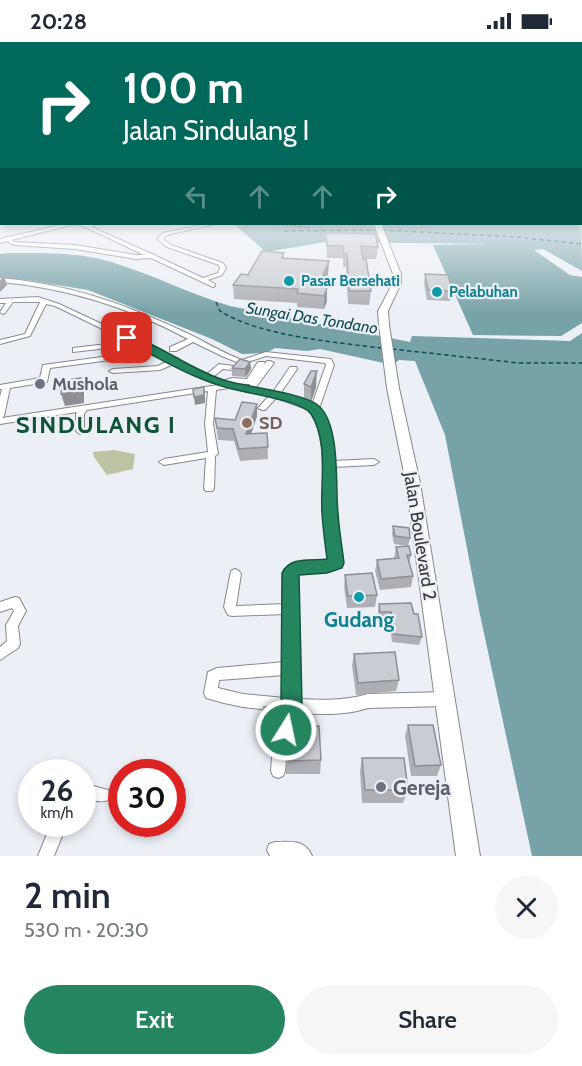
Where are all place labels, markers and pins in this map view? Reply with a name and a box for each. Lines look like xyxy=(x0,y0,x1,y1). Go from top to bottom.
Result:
place label: Pasar Bersehati xyxy=(301,272,400,290)
marker: Pasar Bersehati xyxy=(282,274,296,288)
place label: Pelabuhan xyxy=(449,283,518,301)
marker: Pelabuhan xyxy=(430,285,444,299)
pin xyxy=(101,312,152,363)
place label: Mushola xyxy=(52,373,118,395)
marker: Mushola xyxy=(33,377,47,391)
place label: SD xyxy=(259,412,282,434)
marker: SD xyxy=(240,416,254,430)
marker: Gudang xyxy=(352,590,366,604)
place label: Gudang xyxy=(324,607,394,632)
place label: Gereja xyxy=(393,775,451,800)
marker: Gereja xyxy=(374,780,388,794)

